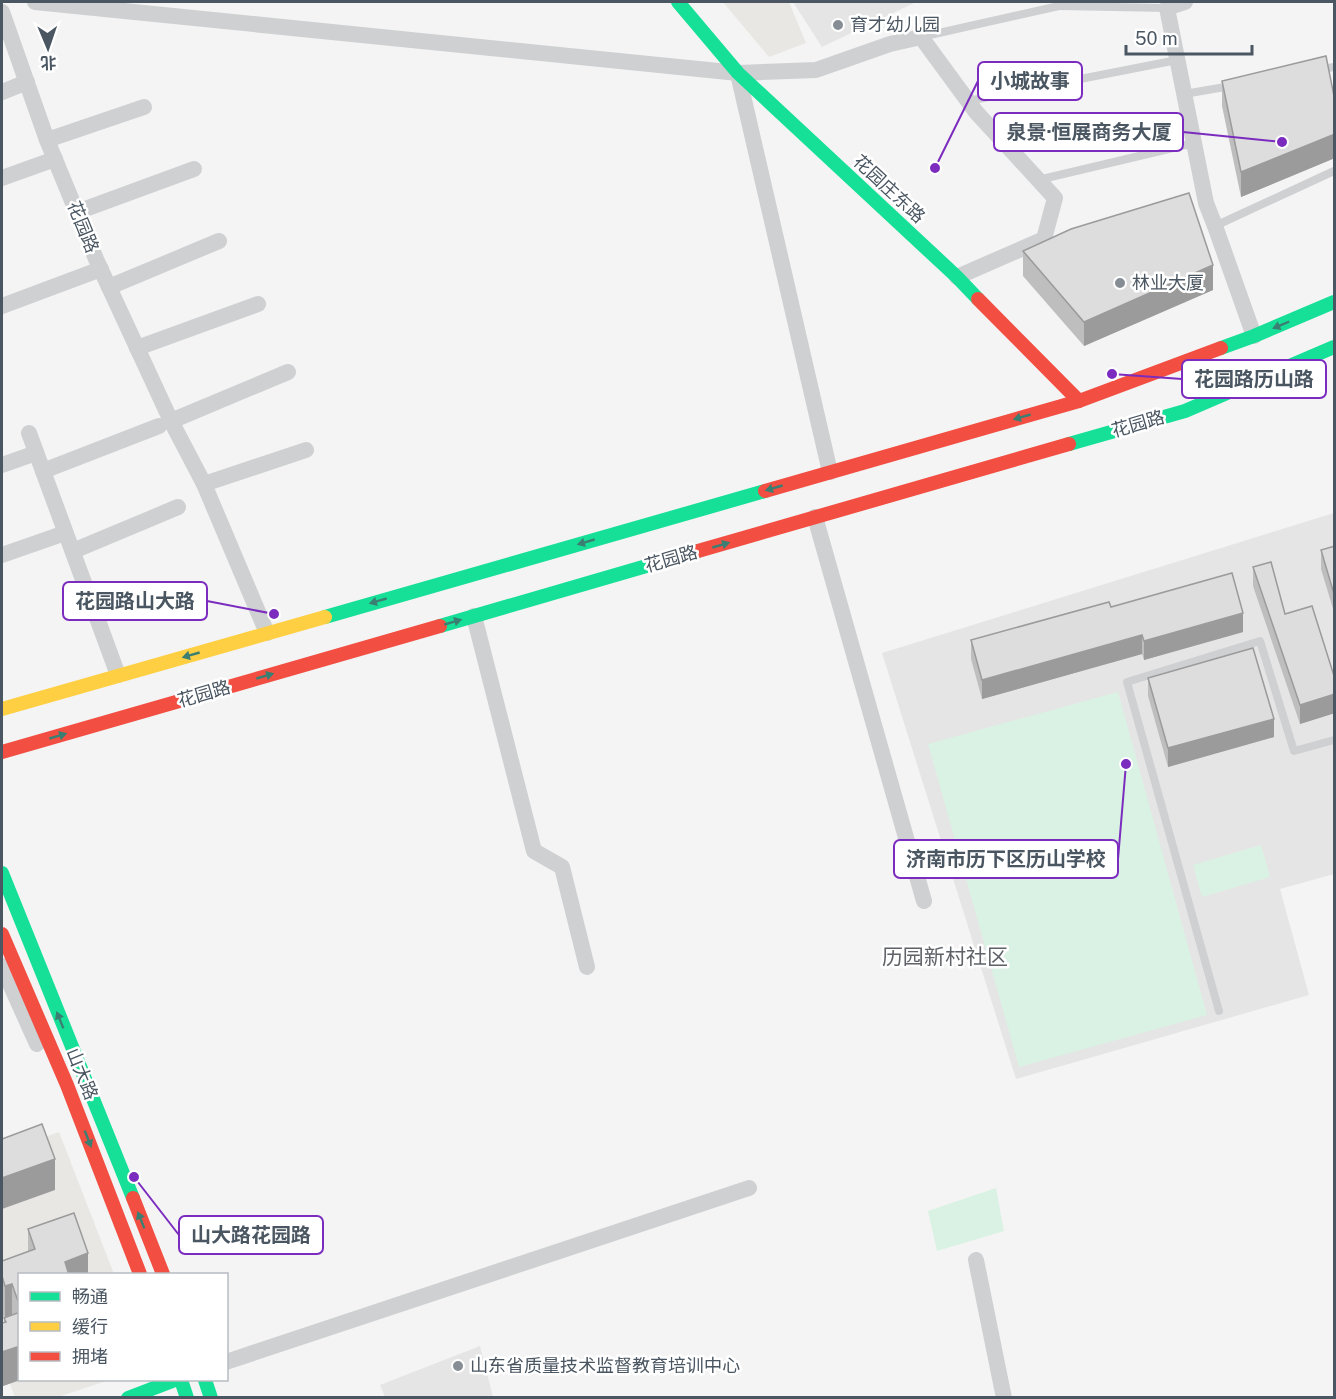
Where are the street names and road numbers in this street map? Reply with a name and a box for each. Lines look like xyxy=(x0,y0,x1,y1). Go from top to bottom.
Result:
street label: 花园庄东路 xyxy=(849,150,929,227)
street label: 花园路 xyxy=(64,198,103,256)
street label: 花园路 xyxy=(1109,406,1167,441)
street label: 花园路 xyxy=(642,541,700,576)
street label: 花园路 xyxy=(175,676,233,711)
street label: 山大路 xyxy=(63,1045,102,1103)

